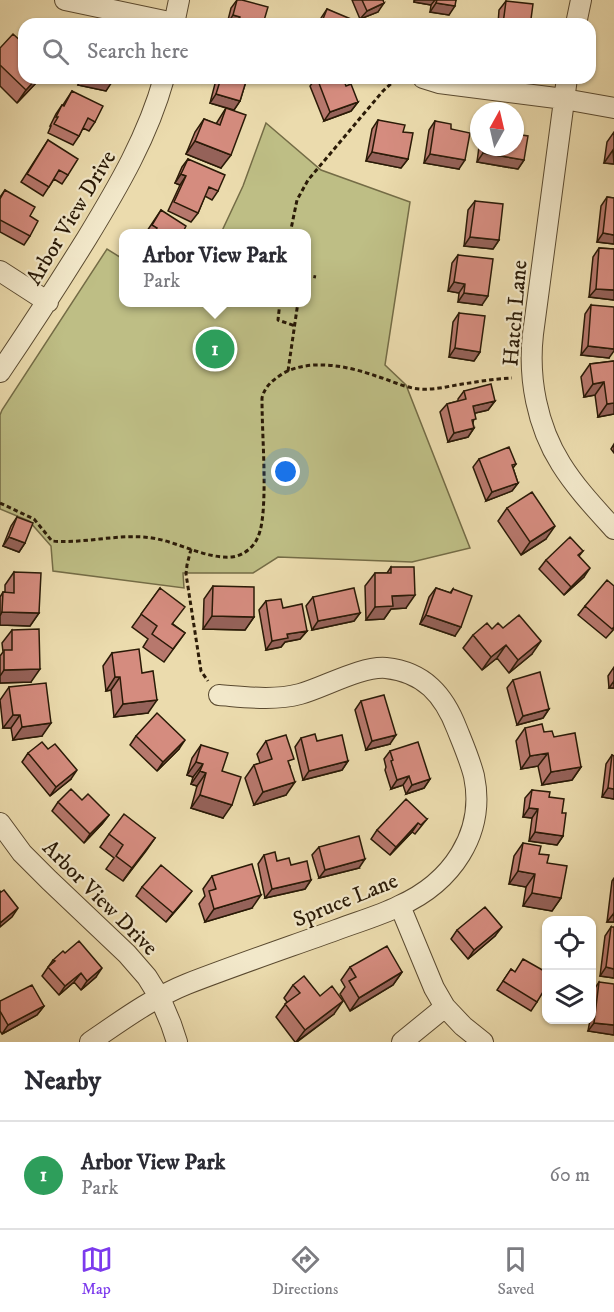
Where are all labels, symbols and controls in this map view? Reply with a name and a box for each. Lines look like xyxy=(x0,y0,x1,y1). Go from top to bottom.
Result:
search box xyxy=(18,18,596,84)
icon: search xyxy=(39,35,72,68)
text: Search here xyxy=(87,38,189,65)
north arrow xyxy=(470,102,524,156)
street label: Arbor View Drive xyxy=(20,146,122,290)
popup xyxy=(119,229,311,307)
text: Arbor View Park xyxy=(143,242,287,269)
street label: Hatch Lane xyxy=(497,259,534,367)
text: Park xyxy=(143,269,180,294)
pin: 1 xyxy=(196,326,234,372)
your location xyxy=(271,457,300,486)
street label: Arbor View Drive xyxy=(37,835,163,961)
street label: Spruce Lane xyxy=(289,867,402,934)
map controls xyxy=(542,916,596,1024)
button: locate xyxy=(542,916,596,970)
button: layers xyxy=(542,970,596,1024)
text: Nearby xyxy=(24,1065,101,1098)
text: Arbor View Park xyxy=(81,1149,225,1176)
text: 1 xyxy=(40,1163,47,1188)
text: 60 m xyxy=(550,1163,590,1188)
text: Park xyxy=(81,1176,118,1201)
tab: Map xyxy=(80,1243,113,1299)
tab: Directions xyxy=(272,1243,338,1299)
tab: Saved xyxy=(498,1243,534,1299)

